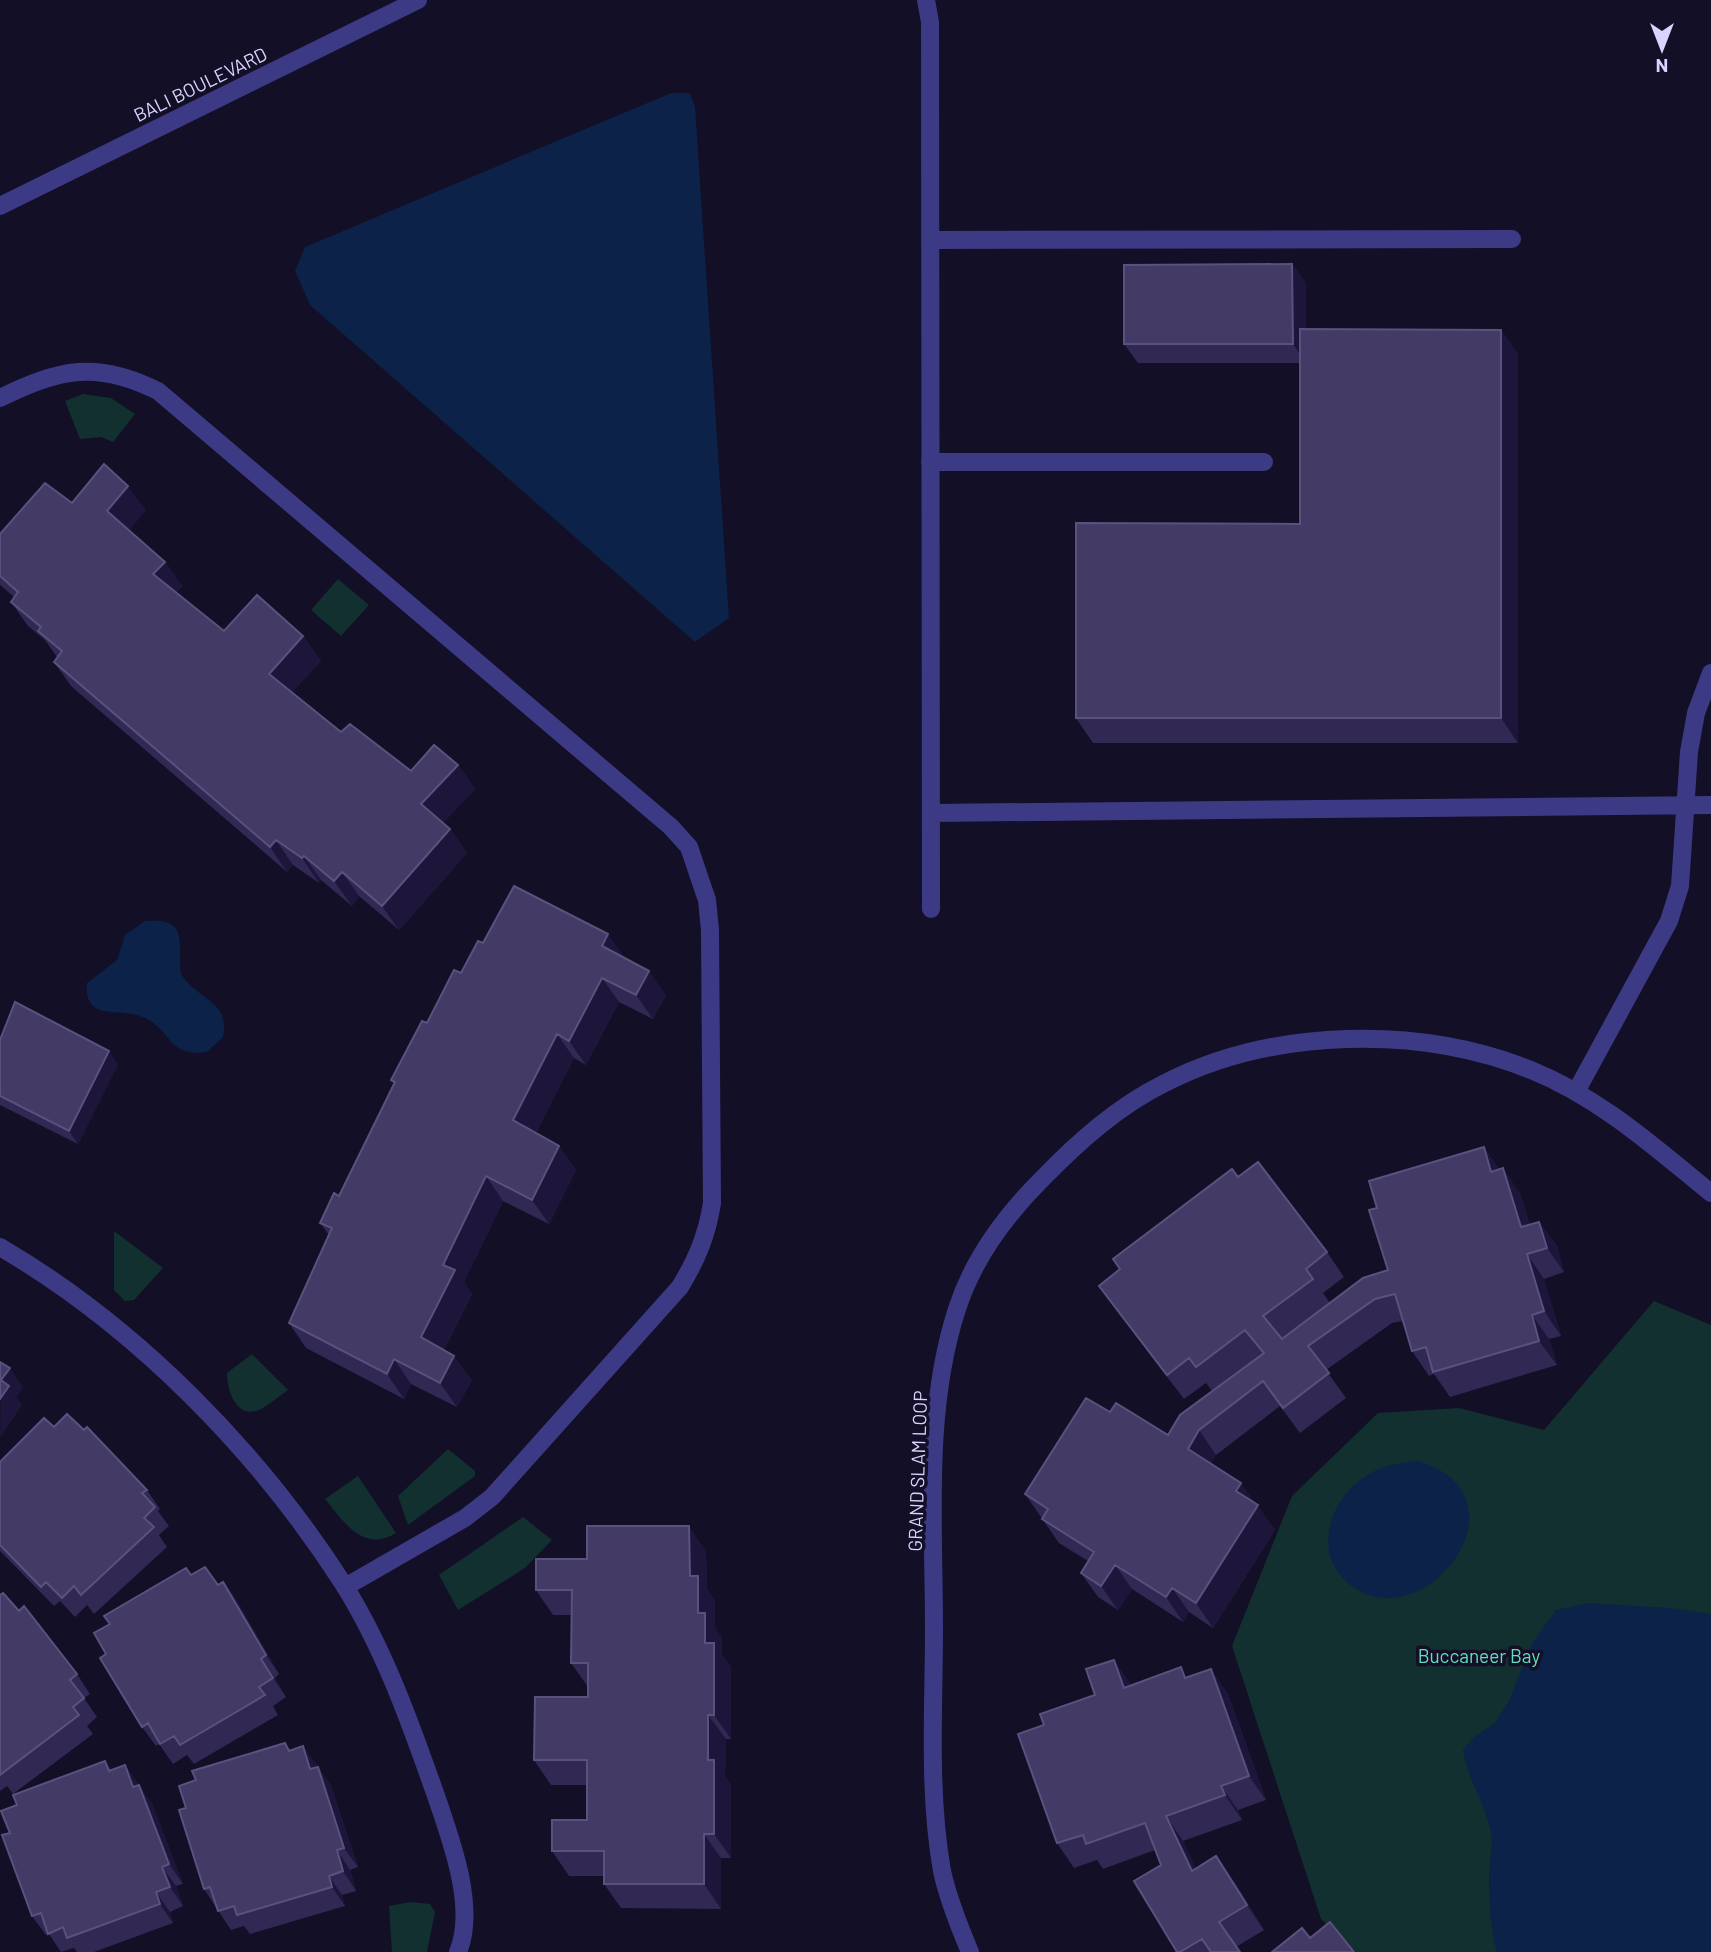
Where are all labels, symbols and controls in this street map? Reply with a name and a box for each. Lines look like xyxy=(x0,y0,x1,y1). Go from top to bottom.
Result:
north arrow xyxy=(1627,14,1697,84)
street label: BALI BOULEVARD xyxy=(130,42,270,126)
text: N xyxy=(1656,55,1668,78)
street label: GRAND SLAM LOOP xyxy=(903,1390,931,1552)
park label: Buccaneer Bay xyxy=(1418,1644,1540,1667)

